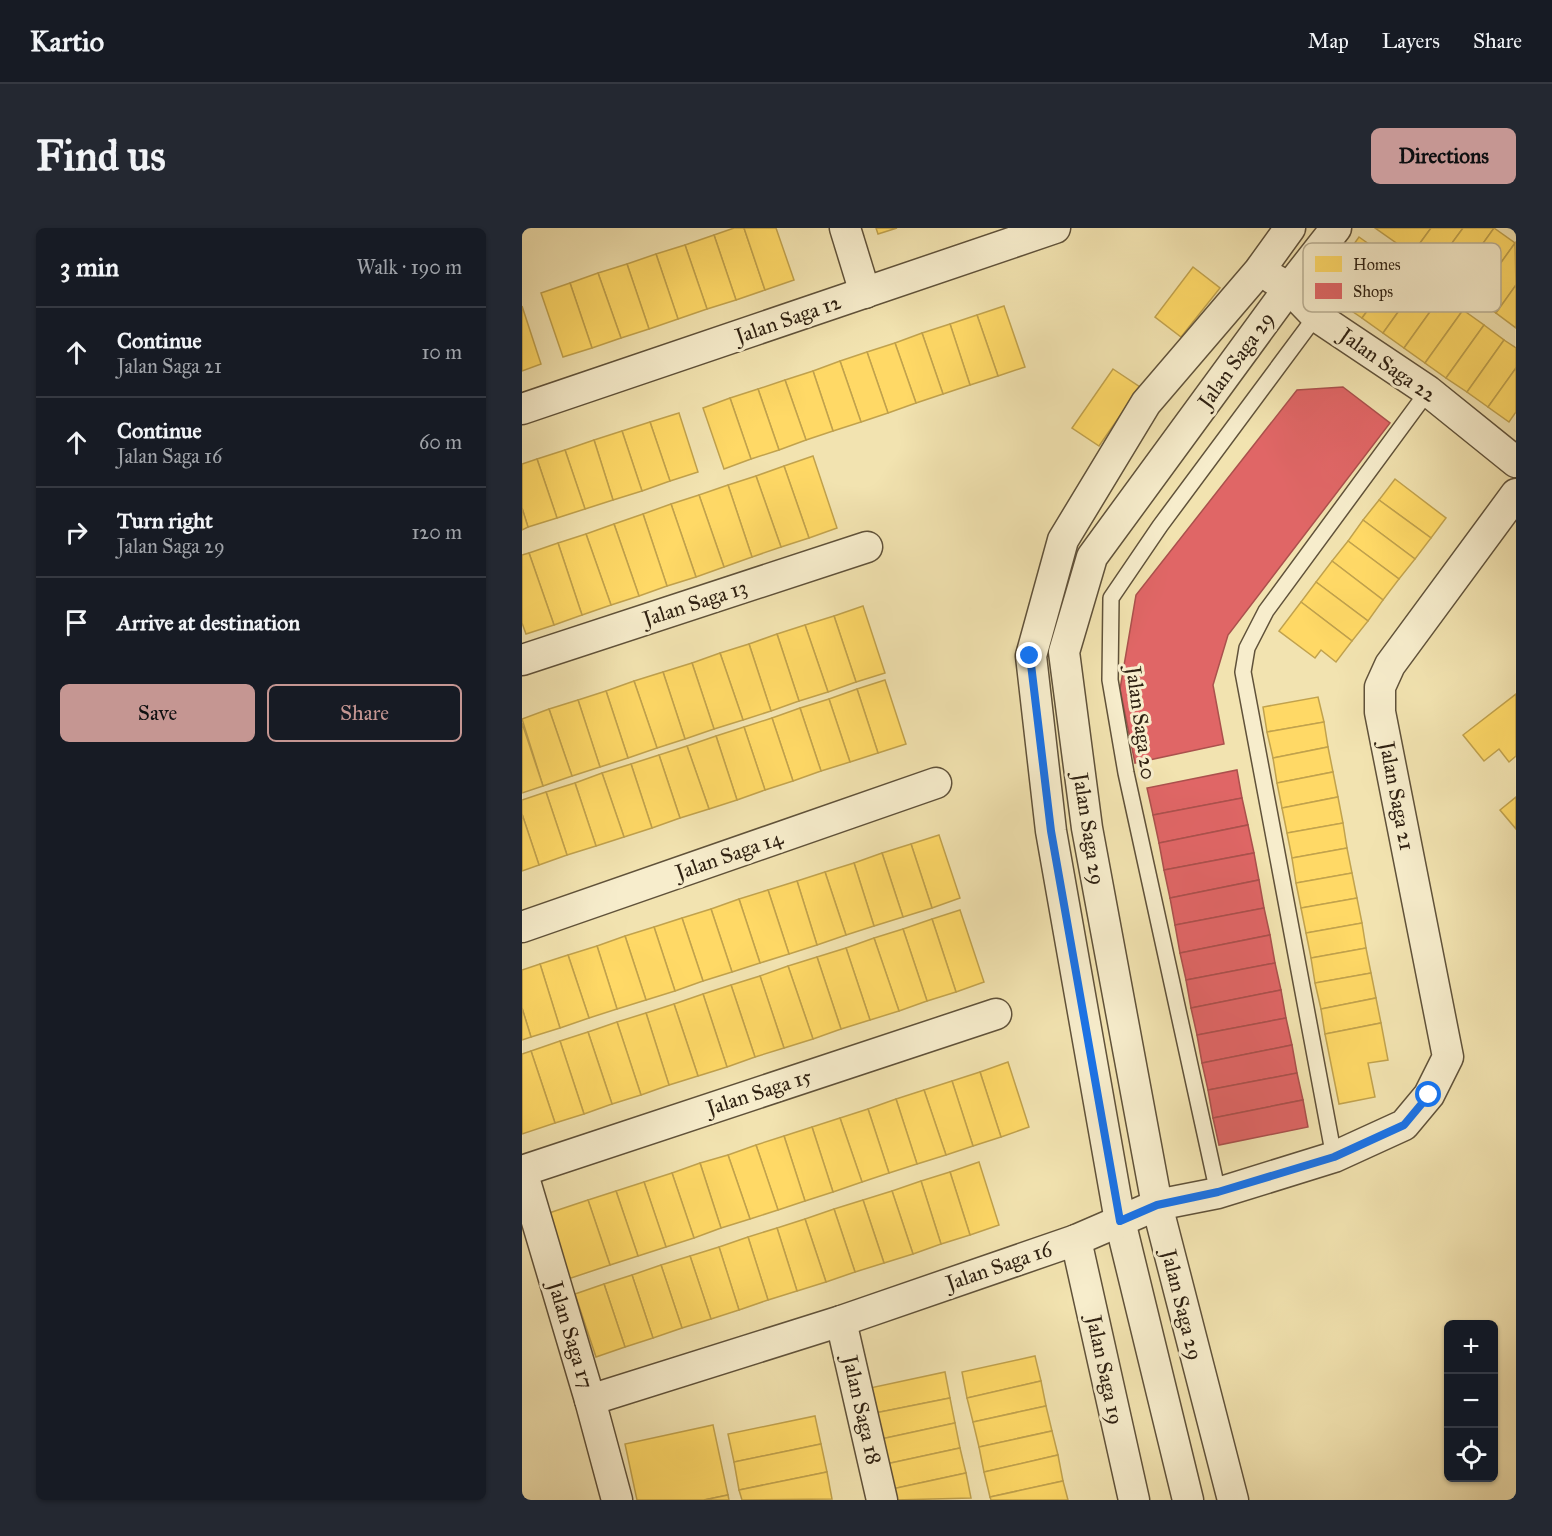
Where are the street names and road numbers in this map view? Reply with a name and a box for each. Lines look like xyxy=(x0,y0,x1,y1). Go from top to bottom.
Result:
street label: Jalan Saga 12 xyxy=(730,289,845,350)
street label: Jalan Saga 29 xyxy=(1191,307,1280,415)
street label: Jalan Saga 22 xyxy=(1333,321,1442,408)
street label: Jalan Saga 13 xyxy=(638,574,750,633)
street label: Jalan Saga 20 xyxy=(1120,663,1162,781)
street label: Jalan Saga 21 xyxy=(1373,738,1420,853)
street label: Jalan Saga 29 xyxy=(1067,769,1111,887)
street label: Jalan Saga 14 xyxy=(670,824,787,886)
street label: Jalan Saga 15 xyxy=(701,1063,815,1122)
street label: Jalan Saga 16 xyxy=(941,1235,1057,1297)
street label: Jalan Saga 29 xyxy=(1155,1245,1208,1363)
street label: Jalan Saga 17 xyxy=(542,1276,600,1392)
street label: Jalan Saga 19 xyxy=(1080,1311,1129,1427)
street label: Jalan Saga 18 xyxy=(836,1351,887,1467)

